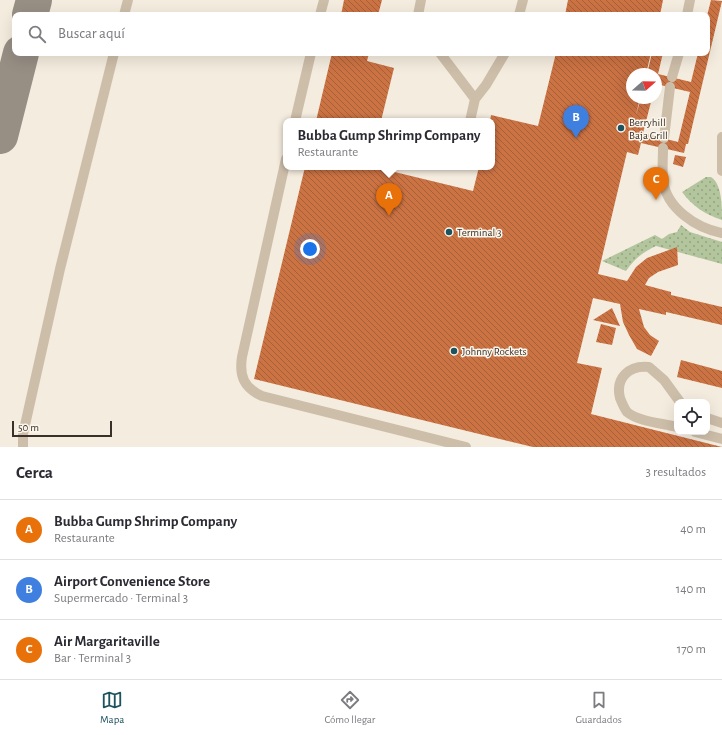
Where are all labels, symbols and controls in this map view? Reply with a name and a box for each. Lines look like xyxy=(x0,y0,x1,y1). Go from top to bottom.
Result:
search box xyxy=(12,12,710,56)
icon: search xyxy=(26,23,48,45)
text: Buscar aquí xyxy=(58,26,125,41)
north arrow xyxy=(626,68,662,104)
pin: B xyxy=(563,105,589,138)
place label: Berryhill Baja Grill xyxy=(629,117,668,141)
popup xyxy=(283,118,495,170)
marker: Berryhill Baja Grill xyxy=(616,123,626,133)
text: Bubba Gump Shrimp Company xyxy=(297,128,481,143)
text: Restaurante xyxy=(297,146,358,159)
pin: C xyxy=(643,167,669,200)
pin: A xyxy=(376,183,402,216)
marker: Terminal 3 xyxy=(444,227,454,237)
place label: Terminal 3 xyxy=(457,227,502,238)
your location xyxy=(300,239,320,259)
marker: Johnny Rockets xyxy=(449,346,459,356)
place label: Johnny Rockets xyxy=(462,346,527,357)
map controls xyxy=(674,399,710,435)
button: locate xyxy=(674,399,710,435)
scale bar xyxy=(12,419,112,438)
text: 50 m xyxy=(18,422,39,433)
text: Cerca xyxy=(16,464,53,481)
text: 3 resultados xyxy=(646,466,706,479)
text: Bubba Gump Shrimp Company xyxy=(54,514,237,529)
text: A xyxy=(25,523,33,536)
text: 40 m xyxy=(680,523,706,536)
text: Restaurante xyxy=(54,532,115,545)
text: Airport Convenience Store xyxy=(54,574,210,589)
text: B xyxy=(25,583,33,596)
text: 140 m xyxy=(676,583,706,596)
text: Supermercado · Terminal 3 xyxy=(54,592,188,605)
text: Air Margaritaville xyxy=(54,634,160,649)
text: C xyxy=(26,643,32,656)
text: 170 m xyxy=(677,643,706,656)
text: Bar · Terminal 3 xyxy=(54,652,131,665)
tab: Mapa xyxy=(100,689,124,726)
tab: Cómo llegar xyxy=(324,689,375,726)
tab: Guardados xyxy=(575,689,622,726)

